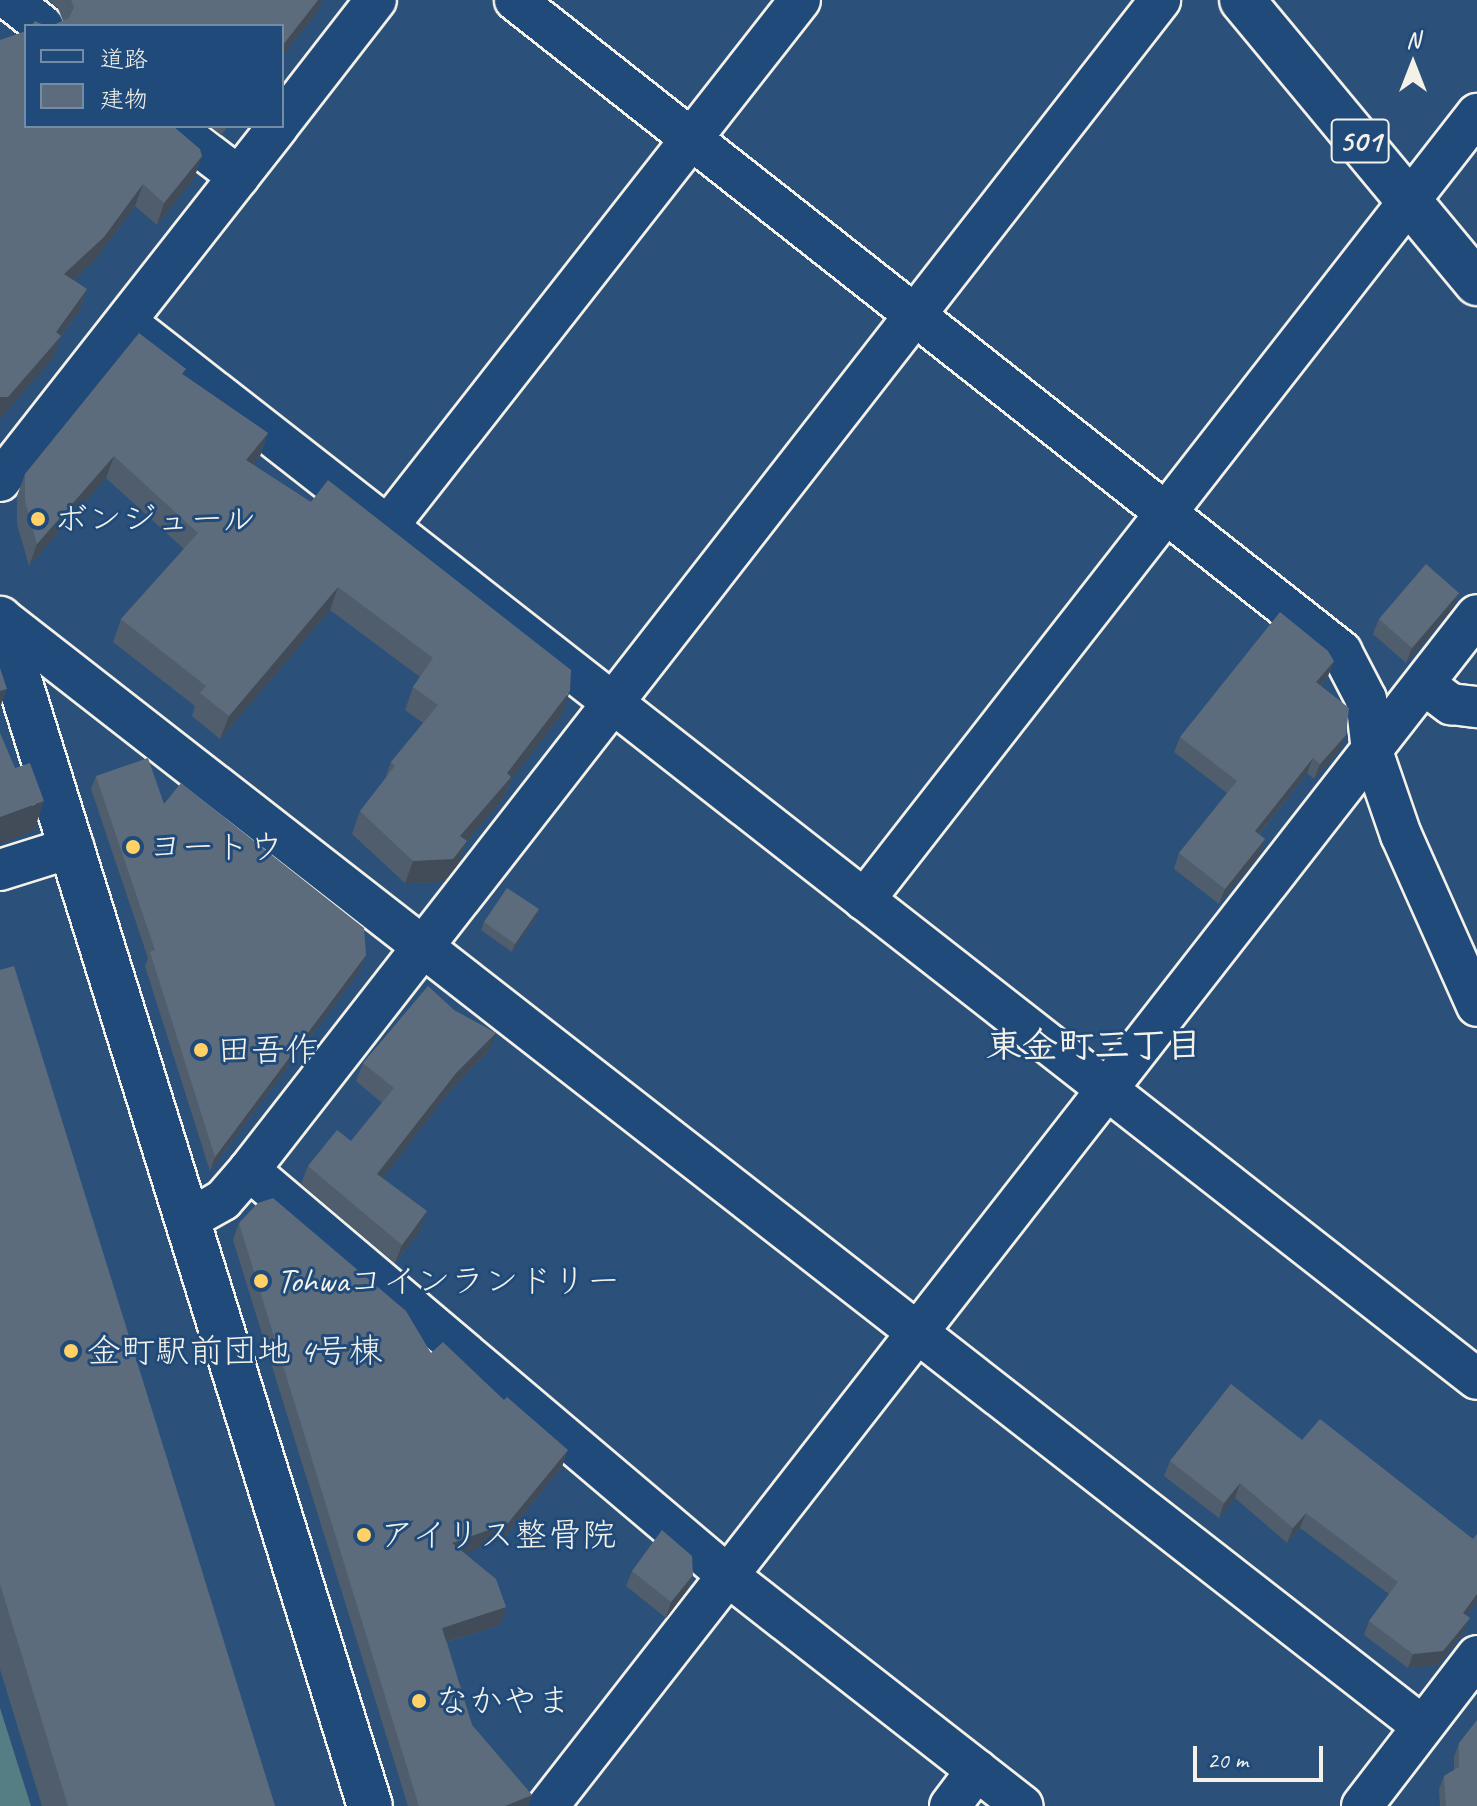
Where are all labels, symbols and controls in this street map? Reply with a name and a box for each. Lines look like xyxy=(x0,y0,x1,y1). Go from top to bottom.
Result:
legend xyxy=(24,24,284,128)
north arrow xyxy=(1373,24,1453,104)
text: N xyxy=(1406,26,1420,54)
text: 道路 xyxy=(100,44,148,74)
text: 建物 xyxy=(100,84,148,114)
road number: 501 xyxy=(1330,113,1390,169)
place label: ボンジュール xyxy=(54,499,258,539)
marker: ボンジュール xyxy=(29,510,47,528)
place label: ヨートウ xyxy=(149,827,283,867)
marker: ヨートウ xyxy=(124,838,142,856)
district label: 東金町三丁目 xyxy=(986,1024,1202,1068)
place label: 田吾作 xyxy=(217,1030,319,1070)
marker: 田吾作 xyxy=(192,1041,210,1059)
place label: Tohwaコインランドリー xyxy=(277,1261,621,1301)
marker: Tohwaコインランドリー xyxy=(252,1272,270,1290)
place label: 金町駅前団地 4号棟 xyxy=(87,1331,383,1371)
marker: 金町駅前団地 4号棟 xyxy=(62,1342,80,1360)
place label: アイリス整骨院 xyxy=(380,1515,618,1555)
marker: アイリス整骨院 xyxy=(355,1526,373,1544)
place label: なかやま xyxy=(435,1681,571,1721)
marker: なかやま xyxy=(410,1692,428,1710)
scale bar xyxy=(1197,1730,1327,1780)
text: 20 m xyxy=(1207,1745,1248,1775)

